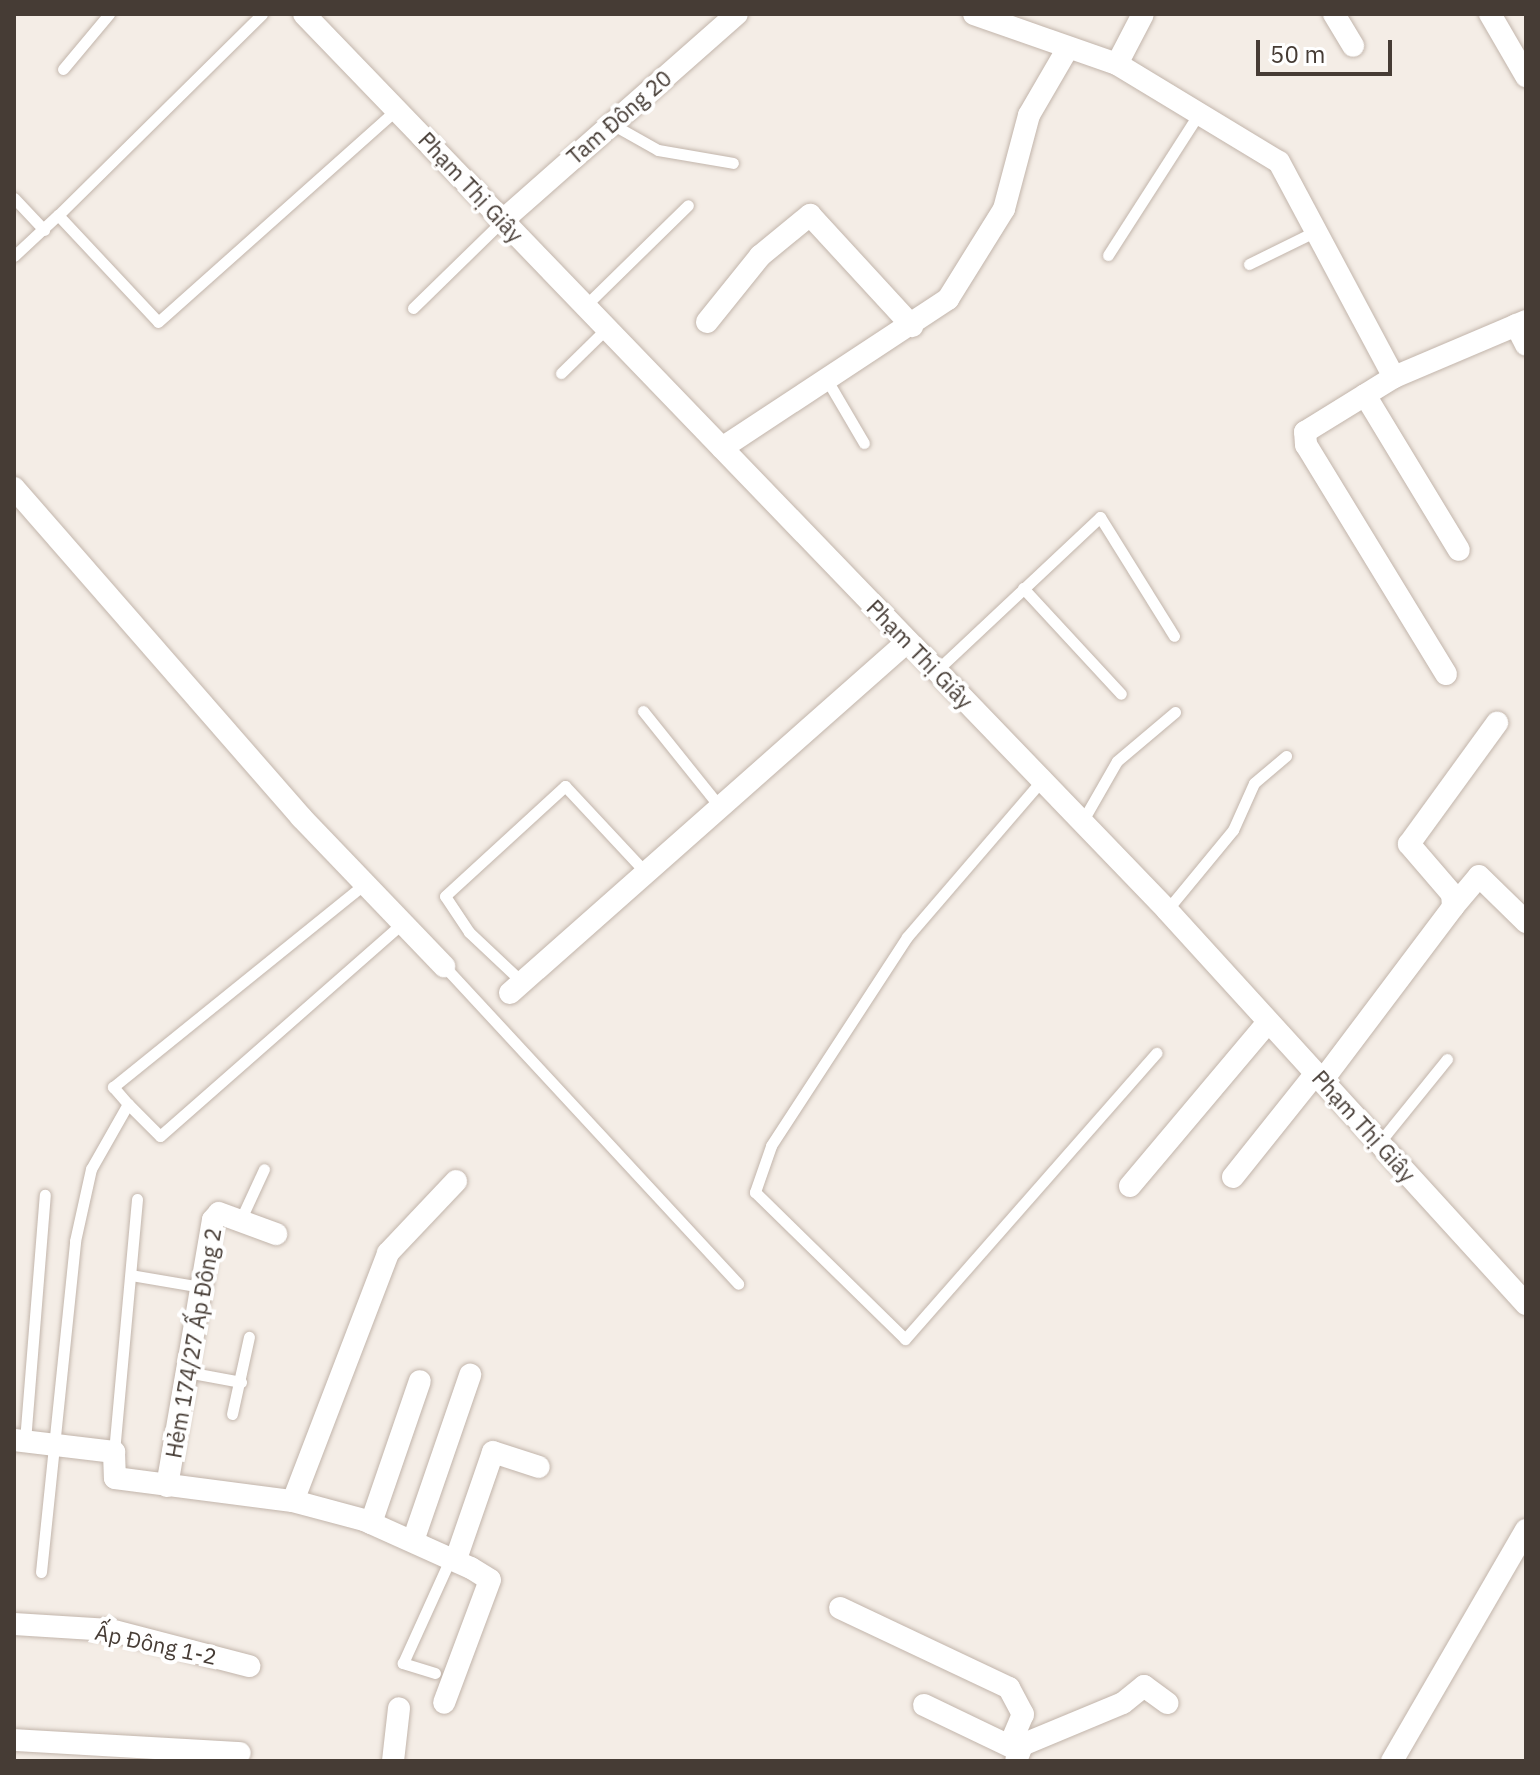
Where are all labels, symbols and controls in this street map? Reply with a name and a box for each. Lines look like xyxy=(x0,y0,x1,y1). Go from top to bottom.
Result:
scale bar xyxy=(1260,24,1396,74)
text: 50 m xyxy=(1270,38,1325,70)
street label: Tam Đông 20 xyxy=(561,64,677,170)
street label: Phạm Thị Giây xyxy=(413,126,529,248)
street label: Phạm Thị Giây xyxy=(861,594,979,714)
street label: Phạm Thị Giây xyxy=(1307,1065,1421,1187)
street label: Hẻm 174/27 Ấp Đông 2 xyxy=(160,1226,226,1460)
street label: Ấp Đông 1-2 xyxy=(93,1618,219,1670)

